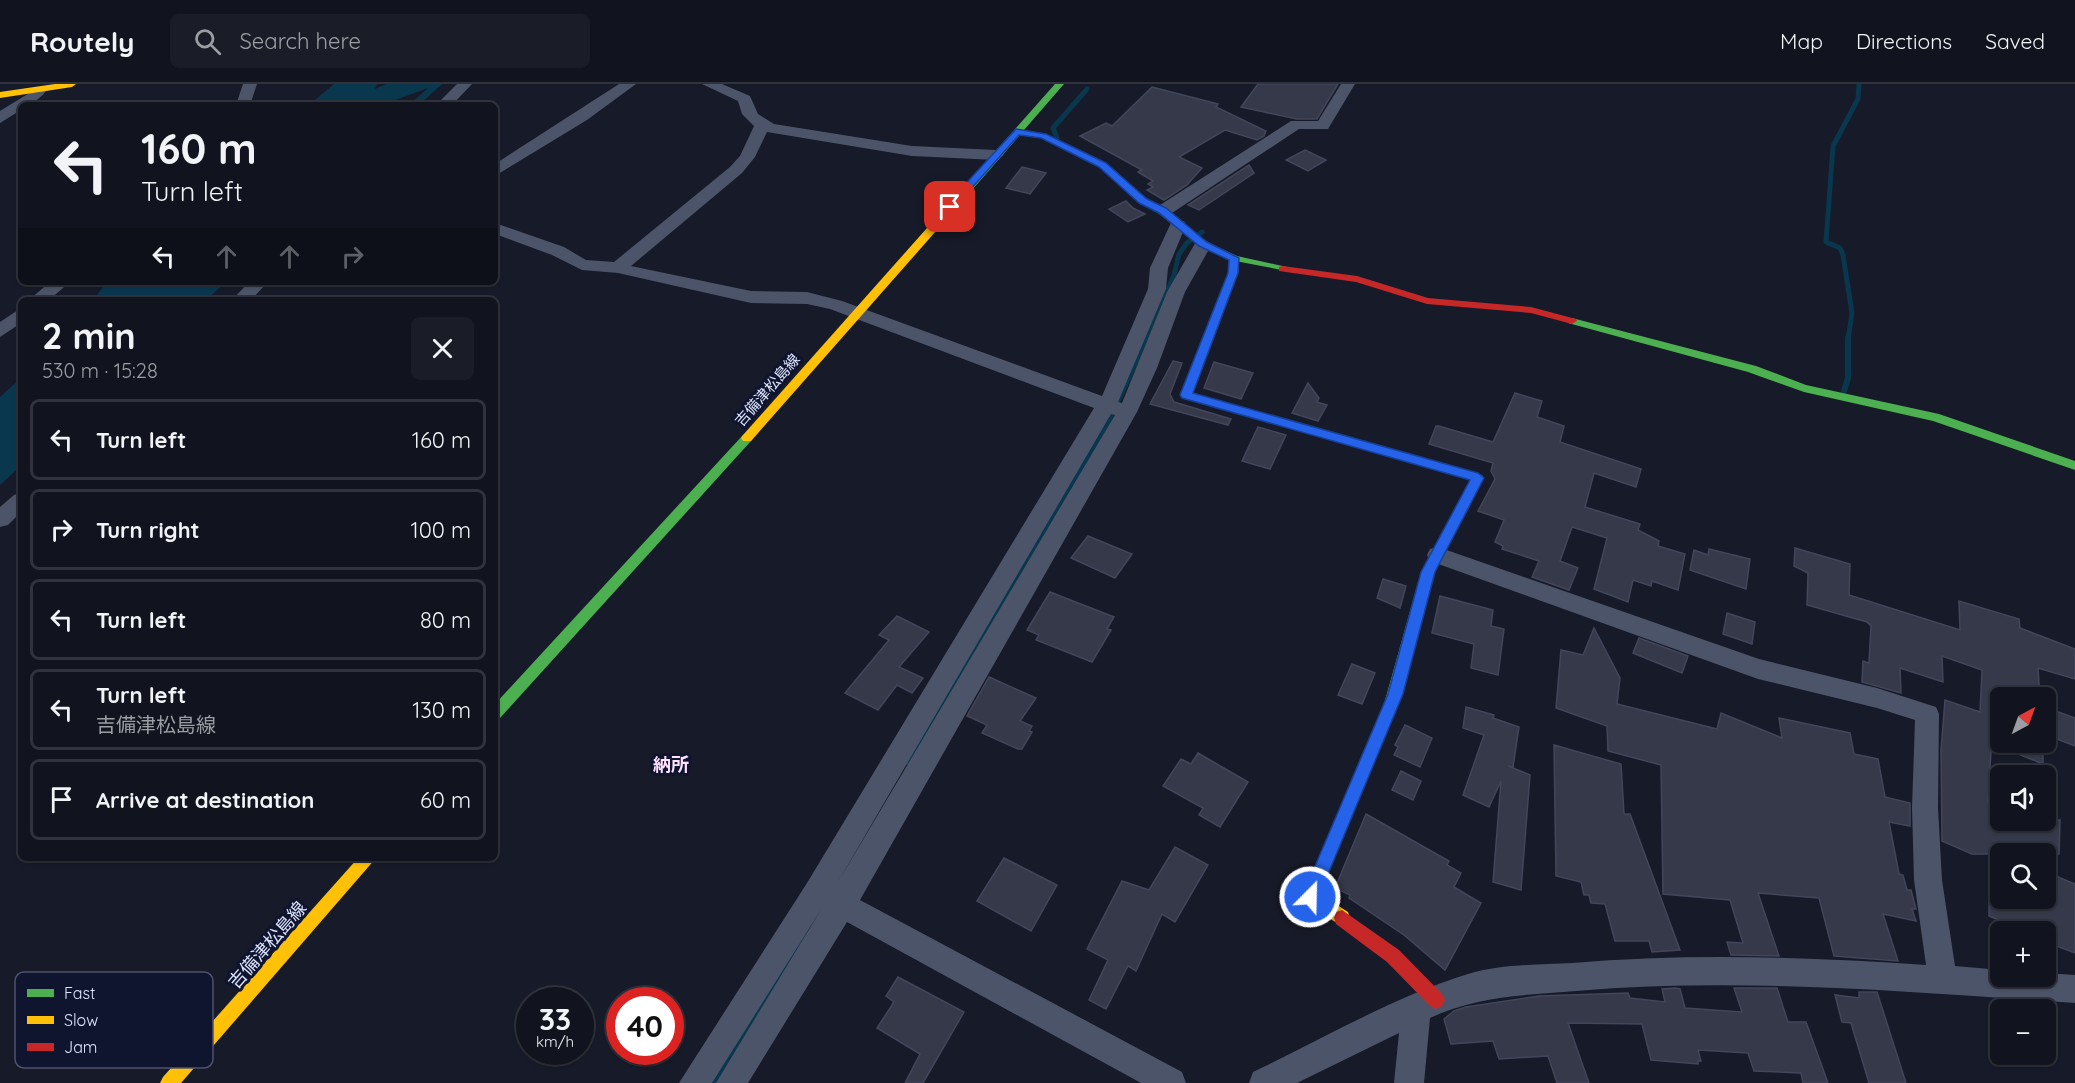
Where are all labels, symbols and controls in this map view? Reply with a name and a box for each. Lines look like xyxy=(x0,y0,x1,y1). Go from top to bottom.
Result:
search box xyxy=(170,14,590,68)
text: Routely xyxy=(30,24,134,59)
icon: search xyxy=(191,25,224,58)
text: Search here xyxy=(239,27,361,55)
text: Map xyxy=(1780,28,1823,54)
text: Directions xyxy=(1856,28,1952,54)
text: Saved xyxy=(1985,28,2045,54)
text: 160 m xyxy=(141,122,257,175)
icon: left xyxy=(42,126,120,204)
text: Turn left xyxy=(141,174,243,208)
pin xyxy=(924,181,975,232)
icon: arrive xyxy=(933,190,966,223)
icon: left xyxy=(147,240,180,273)
icon: ahead xyxy=(210,240,243,273)
icon: ahead xyxy=(273,240,306,273)
icon: right xyxy=(336,240,369,273)
text: 2 min xyxy=(42,313,136,358)
button: close xyxy=(411,317,474,380)
street label: 吉備津松島線 xyxy=(730,350,804,430)
text: 530 m · 15:28 xyxy=(42,358,158,383)
icon: left xyxy=(45,423,78,456)
text: Turn left xyxy=(96,426,186,454)
text: 160 m xyxy=(412,426,471,454)
icon: right xyxy=(45,513,78,546)
text: Turn right xyxy=(96,516,200,544)
text: 100 m xyxy=(411,516,471,544)
icon: left xyxy=(45,603,78,636)
text: Turn left xyxy=(96,606,186,634)
text: 80 m xyxy=(420,606,471,634)
text: Turn left xyxy=(96,681,186,709)
north arrow xyxy=(1990,687,2056,753)
map controls xyxy=(1990,687,2056,1065)
icon: left xyxy=(45,693,78,726)
text: 130 m xyxy=(412,696,471,724)
text: 吉備津松島線 xyxy=(96,712,216,737)
district label: 納所 xyxy=(653,753,689,776)
button: sound xyxy=(1990,765,2056,831)
icon: arrive xyxy=(45,783,78,816)
text: Arrive at destination xyxy=(96,786,314,814)
text: 60 m xyxy=(420,786,471,814)
button: search xyxy=(1990,843,2056,909)
position arrow xyxy=(1278,865,1342,929)
street label: 吉備津松島線 xyxy=(223,897,311,993)
button: + xyxy=(1990,921,2056,987)
legend xyxy=(15,972,213,1068)
text: Fast xyxy=(64,983,95,1003)
speed limit sign: 40 xyxy=(606,987,684,1065)
button: − xyxy=(1990,999,2056,1065)
text: 33 xyxy=(539,1000,571,1038)
text: Slow xyxy=(64,1010,98,1030)
text: km/h xyxy=(536,1032,574,1051)
text: Jam xyxy=(64,1037,97,1057)

